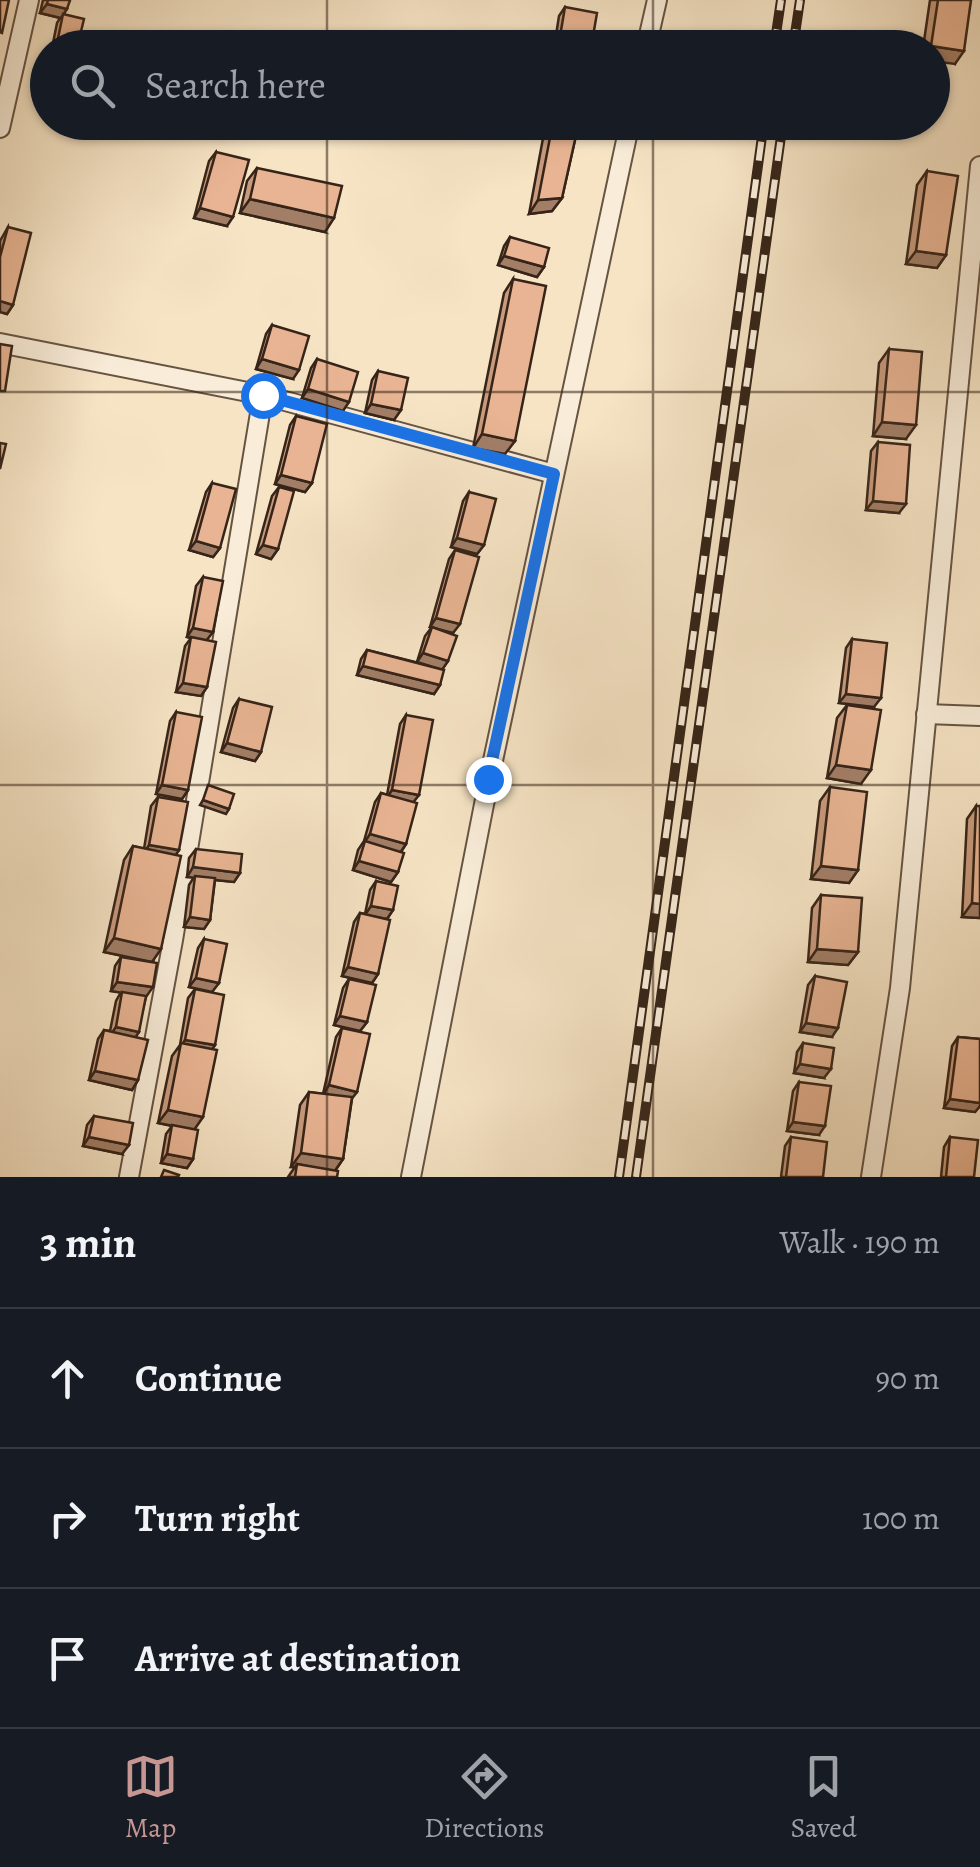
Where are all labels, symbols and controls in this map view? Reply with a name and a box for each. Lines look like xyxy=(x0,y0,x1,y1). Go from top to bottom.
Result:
search box xyxy=(30,30,950,140)
icon: search xyxy=(65,58,120,113)
text: Search here xyxy=(145,59,326,111)
route start xyxy=(241,373,287,419)
route end xyxy=(466,757,512,803)
text: 3 min xyxy=(40,1214,136,1271)
text: Walk · 190 m xyxy=(780,1220,940,1264)
icon: ahead xyxy=(40,1351,95,1406)
text: Continue xyxy=(135,1352,282,1404)
text: 90 m xyxy=(875,1356,940,1400)
icon: right xyxy=(40,1491,95,1546)
text: Turn right xyxy=(135,1492,300,1544)
text: 100 m xyxy=(862,1496,940,1540)
icon: arrive xyxy=(40,1631,95,1686)
text: Arrive at destination xyxy=(135,1632,461,1684)
tab: Map xyxy=(123,1749,178,1847)
tab: Directions xyxy=(424,1749,544,1847)
tab: Saved xyxy=(791,1749,857,1847)

